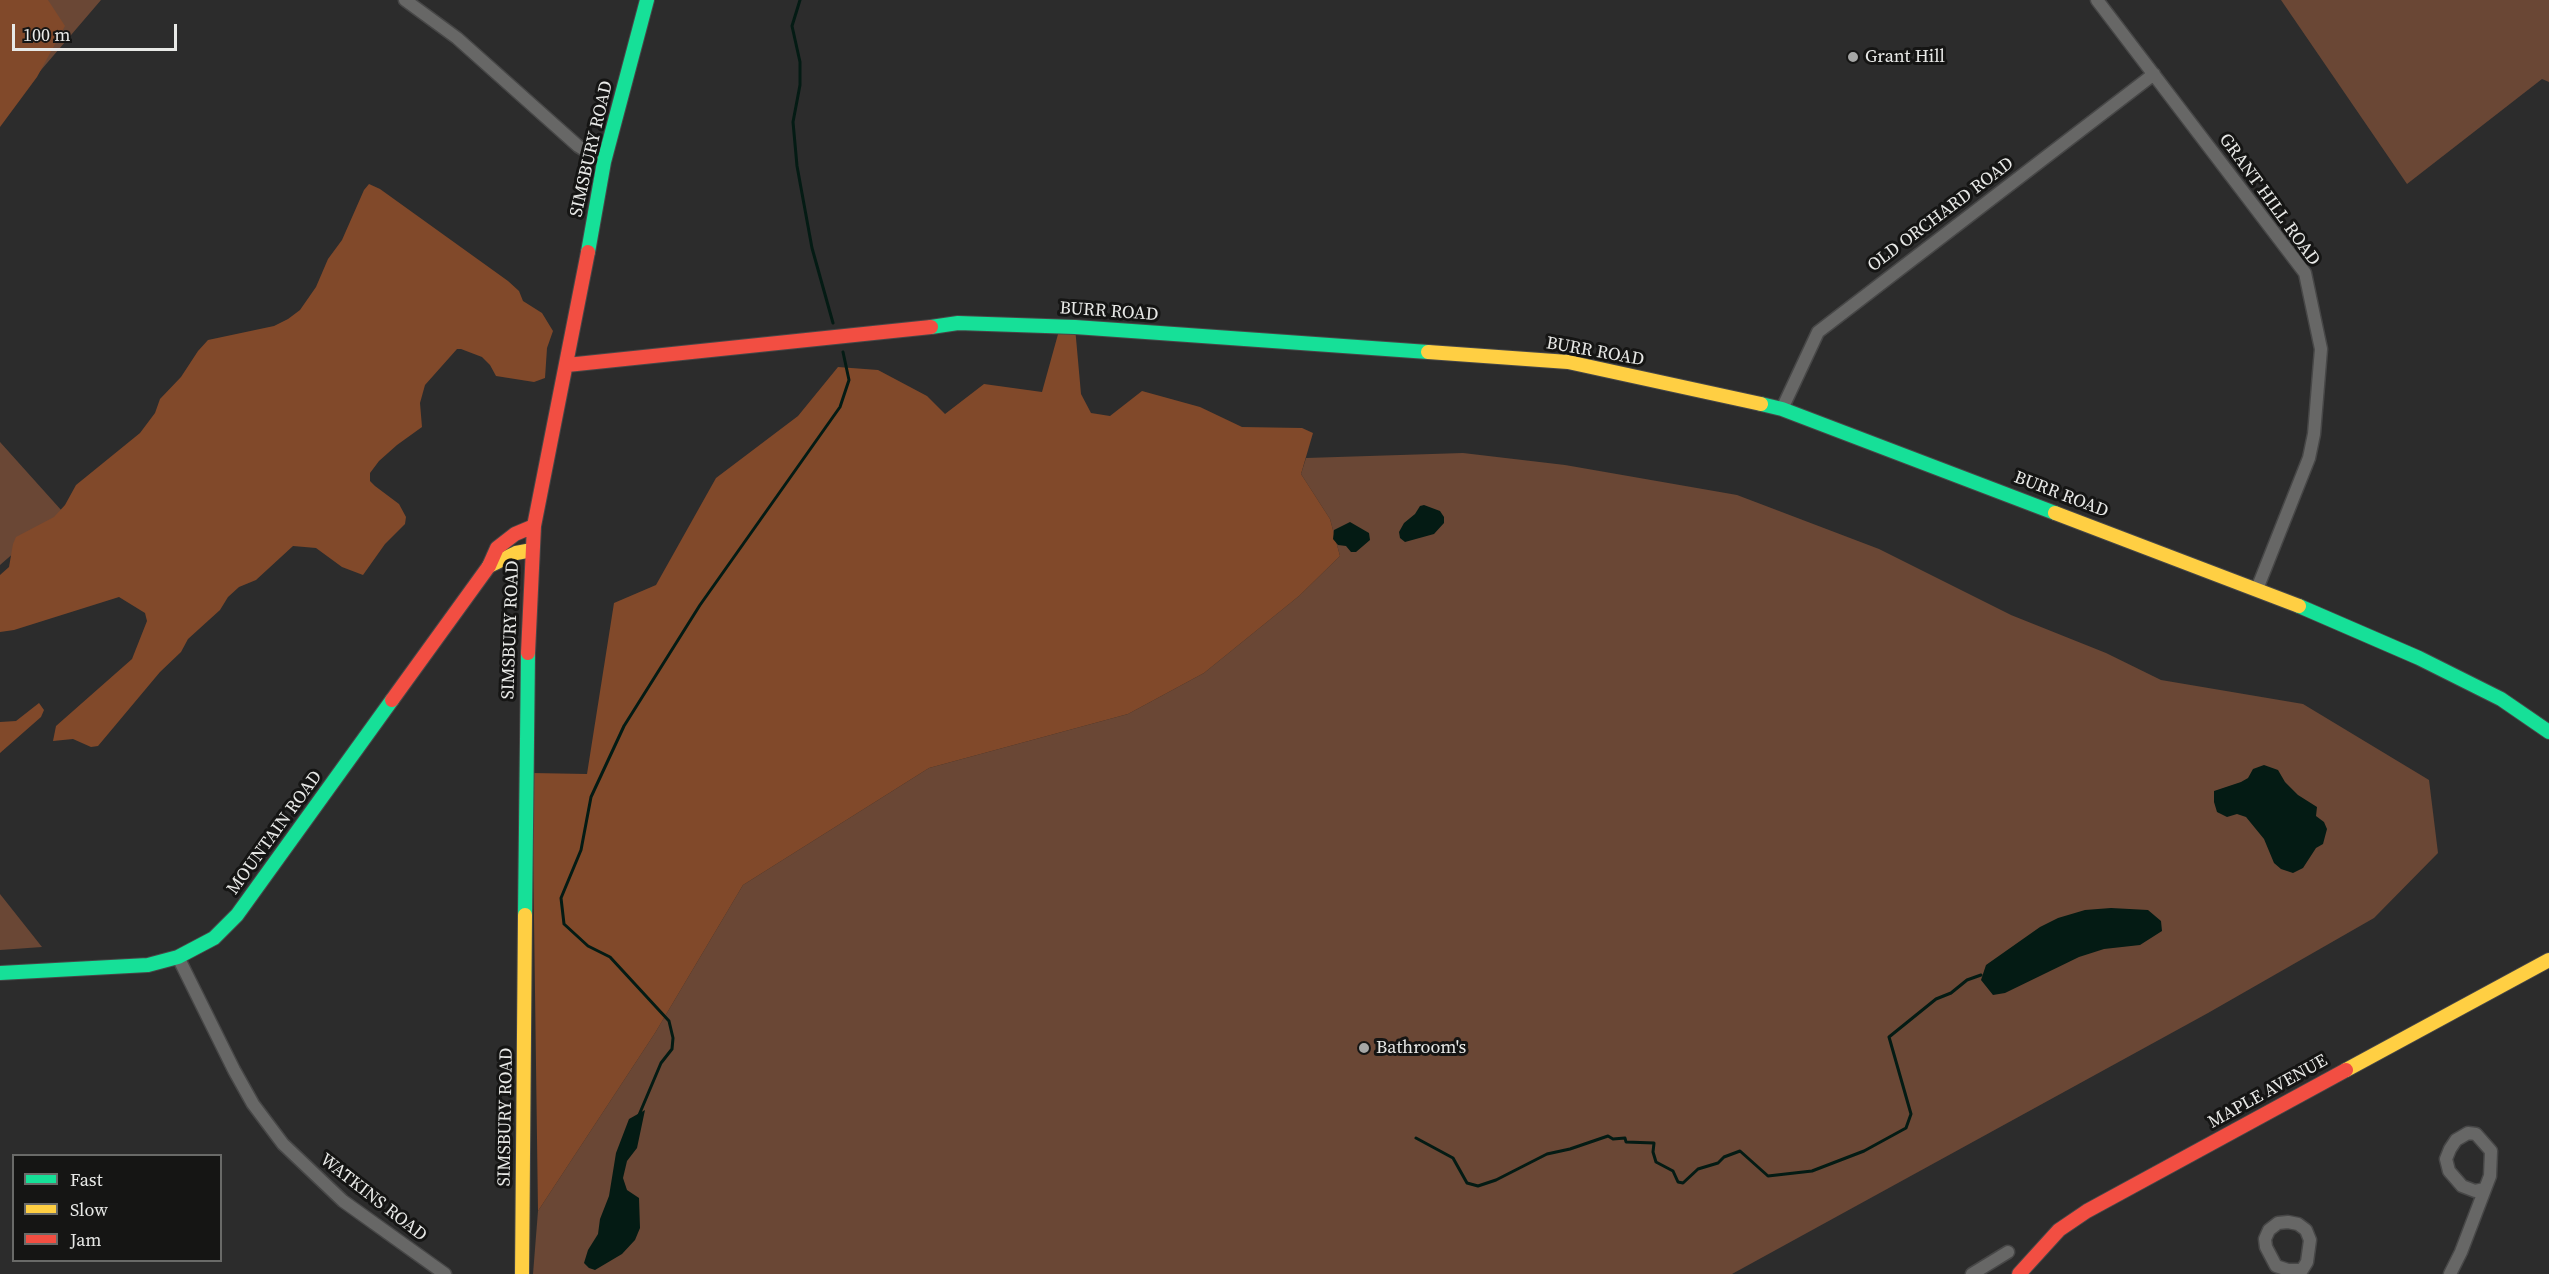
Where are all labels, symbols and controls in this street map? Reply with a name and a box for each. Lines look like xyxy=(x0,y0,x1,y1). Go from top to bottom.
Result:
scale bar xyxy=(15,12,180,50)
text: 100 m xyxy=(23,22,70,47)
place label: Grant Hill xyxy=(1865,46,1945,68)
marker: Grant Hill xyxy=(1846,50,1860,64)
street label: SIMSBURY ROAD xyxy=(566,79,618,219)
street label: GRANT HILL ROAD xyxy=(2214,130,2324,270)
street label: OLD ORCHARD ROAD xyxy=(1864,153,2018,277)
street label: BURR ROAD xyxy=(1059,298,1159,326)
street label: BURR ROAD xyxy=(1544,333,1646,371)
street label: BURR ROAD xyxy=(2011,467,2111,523)
street label: SIMSBURY ROAD xyxy=(498,560,524,700)
street label: MOUNTAIN ROAD xyxy=(223,767,327,899)
place label: Bathroom's xyxy=(1376,1037,1466,1059)
marker: Bathroom's xyxy=(1357,1041,1371,1055)
street label: SIMSBURY ROAD xyxy=(494,1047,518,1187)
street label: MAPLE AVENUE xyxy=(2204,1050,2332,1134)
street label: WATKINS ROAD xyxy=(315,1149,431,1247)
legend xyxy=(12,1154,222,1262)
text: Fast xyxy=(70,1167,103,1192)
text: Slow xyxy=(70,1197,108,1222)
text: Jam xyxy=(70,1227,102,1252)

